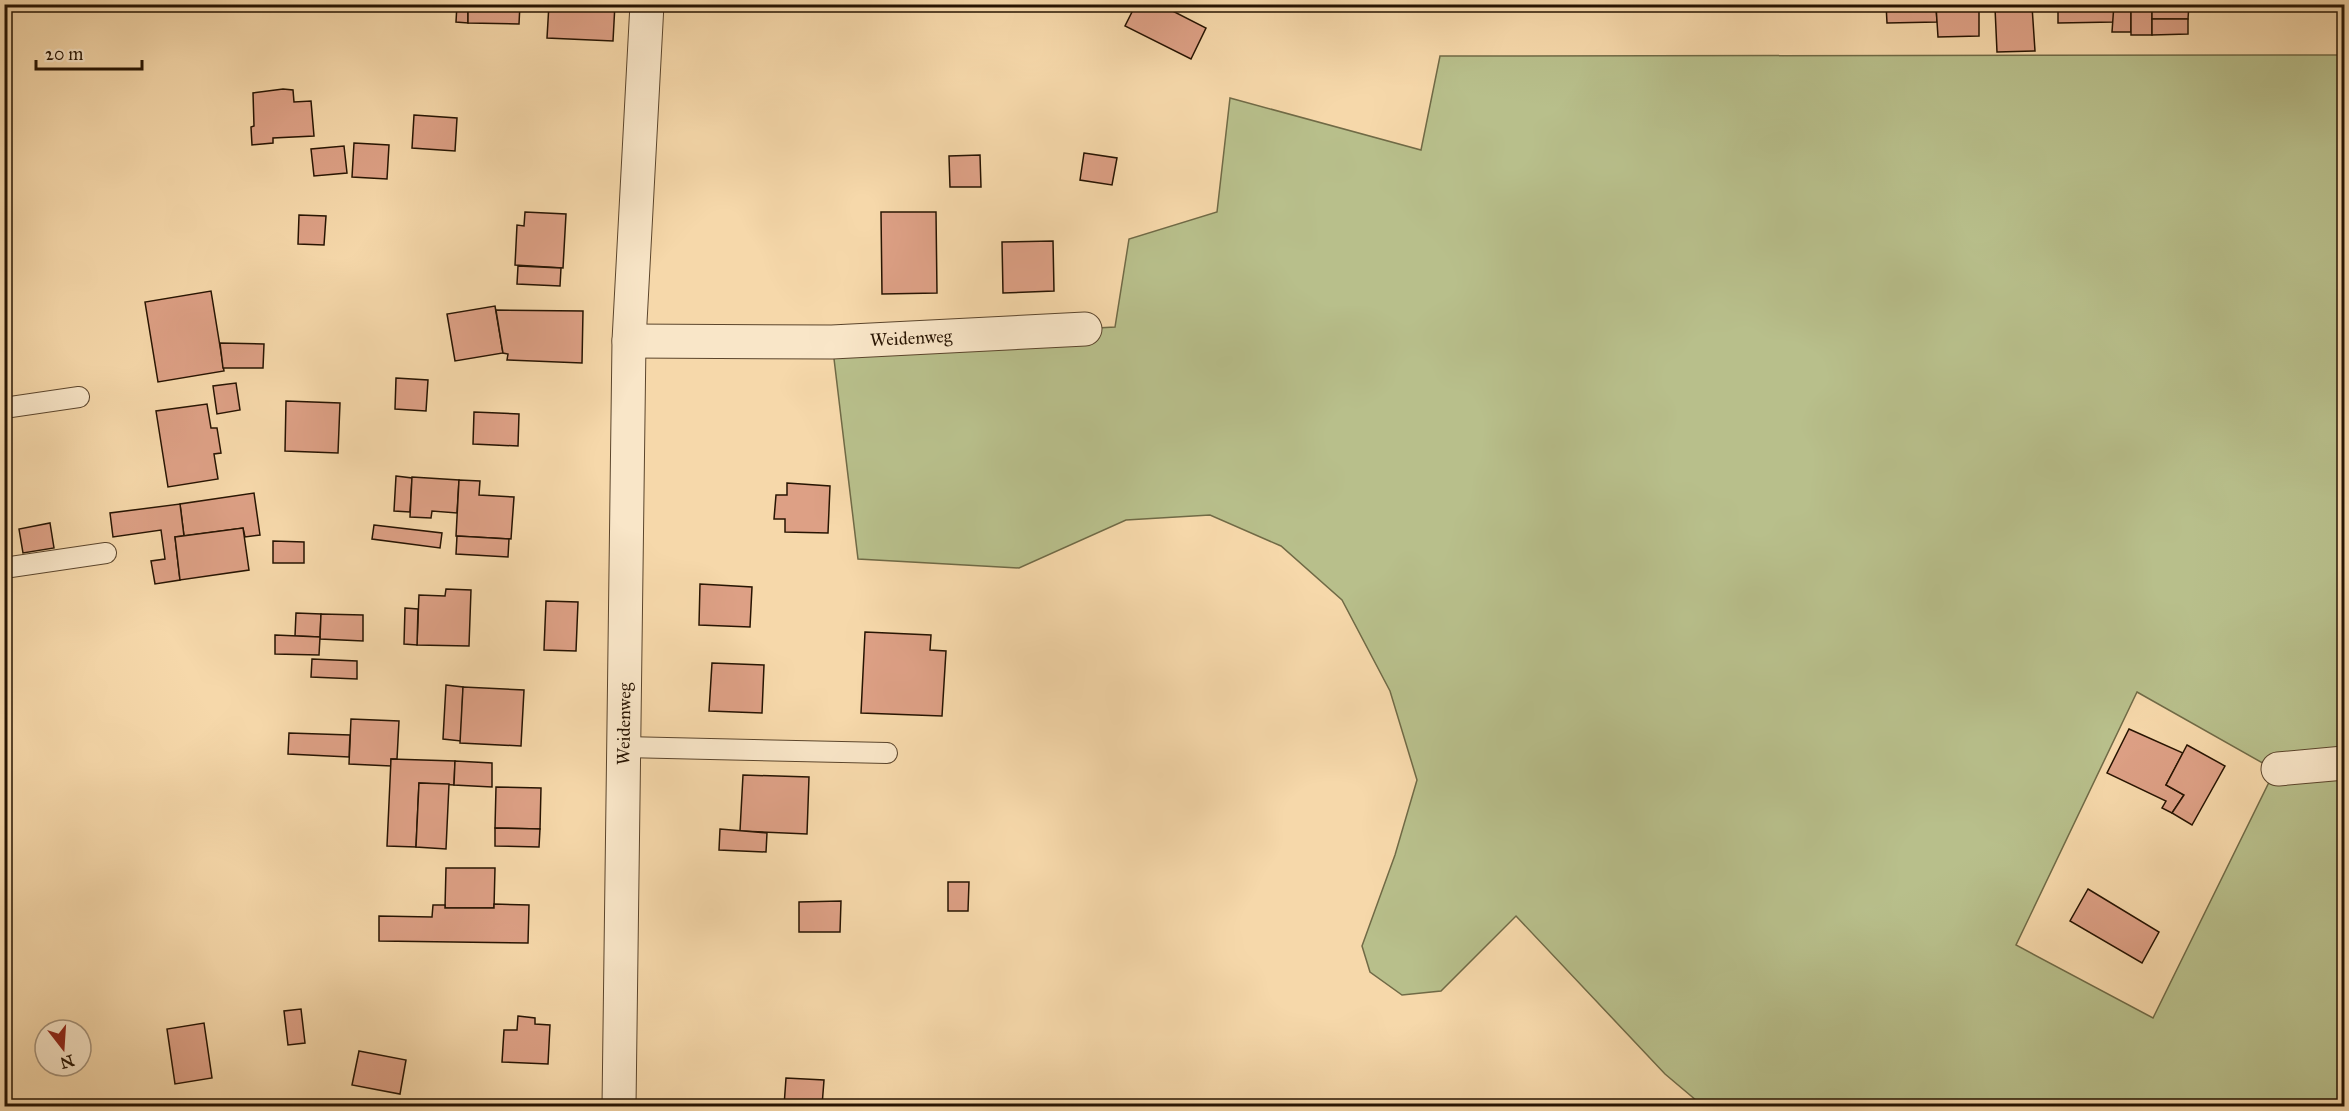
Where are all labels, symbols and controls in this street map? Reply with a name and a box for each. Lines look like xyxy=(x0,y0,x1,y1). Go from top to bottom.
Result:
scale bar xyxy=(36,33,142,71)
text: 20 m xyxy=(45,43,83,65)
street label: Weidenweg xyxy=(869,325,953,352)
street label: Weidenweg xyxy=(612,682,637,765)
north arrow xyxy=(33,1018,93,1078)
text: N xyxy=(58,1051,77,1073)

